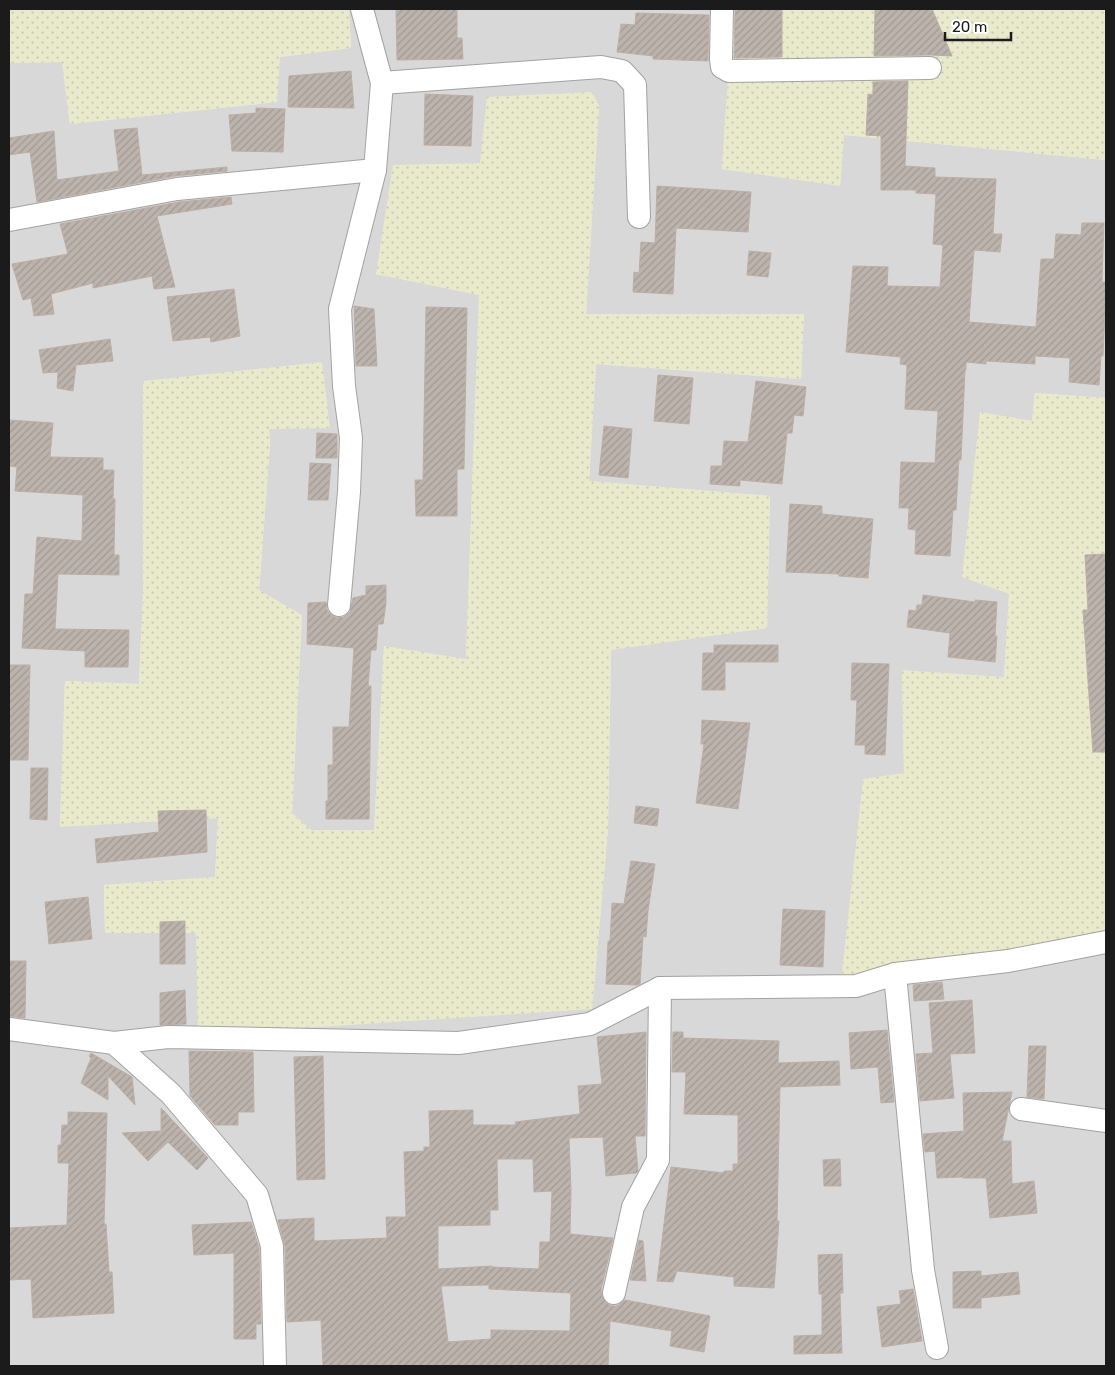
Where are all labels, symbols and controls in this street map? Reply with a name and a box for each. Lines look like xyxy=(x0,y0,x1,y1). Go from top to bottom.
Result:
scale bar xyxy=(945,10,1011,42)
text: 20 m xyxy=(952,18,987,36)

